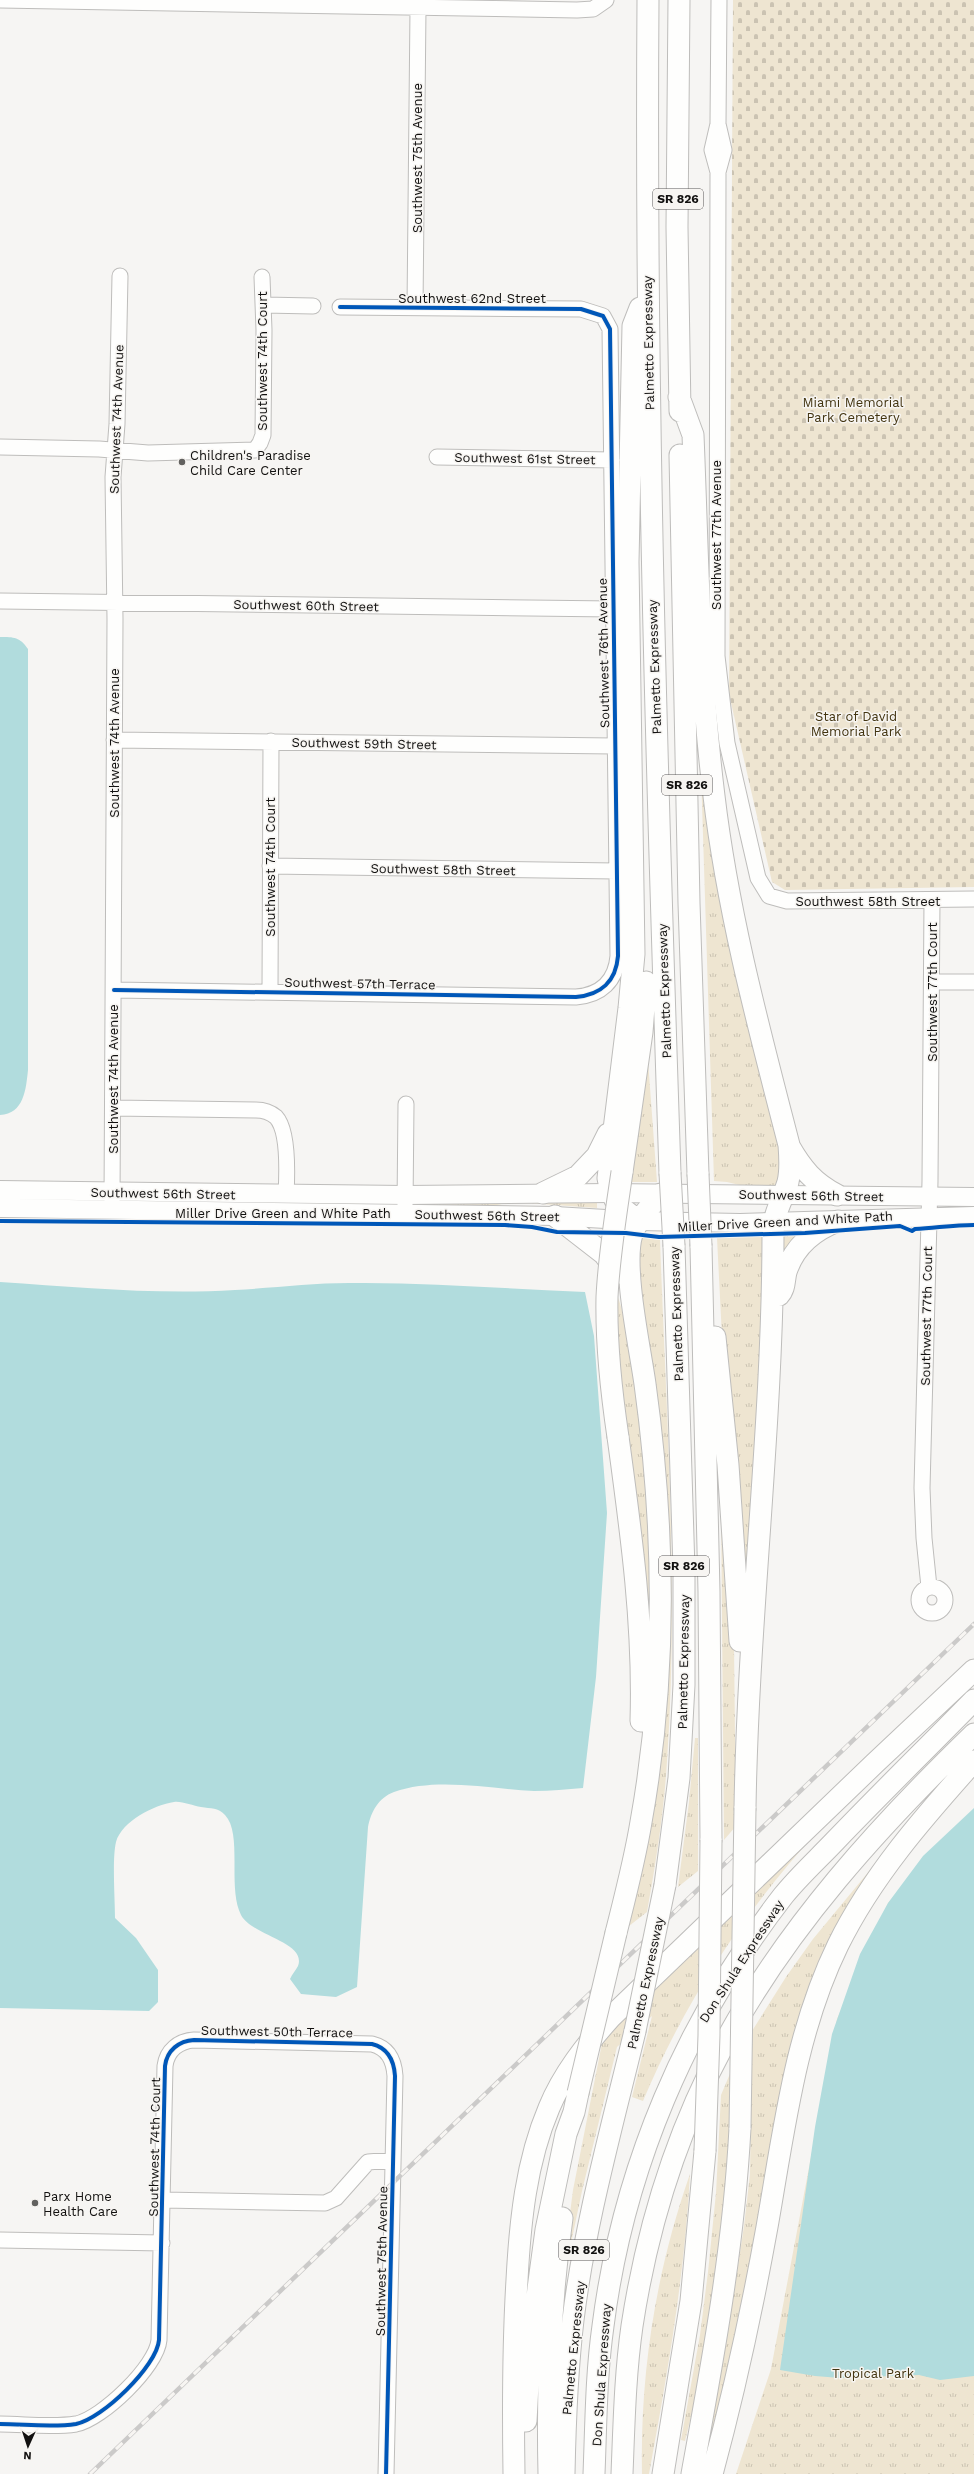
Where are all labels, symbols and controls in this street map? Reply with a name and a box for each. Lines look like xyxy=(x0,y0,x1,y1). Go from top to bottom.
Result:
street label: Southwest 75th Avenue xyxy=(410,83,425,233)
road number: SR 826 xyxy=(653,189,703,209)
street label: Palmetto Expressway xyxy=(640,275,657,411)
street label: Southwest 74th Court xyxy=(255,291,270,431)
street label: Southwest 62nd Street xyxy=(398,291,546,306)
street label: Southwest 74th Avenue xyxy=(106,344,127,494)
park label: Miami Memorial Park Cemetery xyxy=(803,395,904,425)
place label: Children's Paradise Child Care Center xyxy=(190,448,311,478)
street label: Southwest 61st Street xyxy=(454,450,596,467)
marker: Children's Paradise Child Care Center xyxy=(177,457,187,467)
street label: Southwest 77th Avenue xyxy=(709,460,724,610)
street label: Southwest 76th Avenue xyxy=(595,578,612,728)
street label: Southwest 60th Street xyxy=(233,597,379,614)
street label: Palmetto Expressway xyxy=(645,599,664,735)
street label: Southwest 74th Avenue xyxy=(107,668,122,818)
park label: Star of David Memorial Park xyxy=(811,709,902,739)
street label: Southwest 59th Street xyxy=(291,735,437,752)
road number: SR 826 xyxy=(662,775,712,795)
street label: Southwest 74th Court xyxy=(263,797,278,937)
street label: Southwest 58th Street xyxy=(370,861,516,878)
street label: Southwest 58th Street xyxy=(795,894,941,909)
street label: Southwest 77th Court xyxy=(925,922,940,1062)
street label: Palmetto Expressway xyxy=(655,923,674,1059)
street label: Southwest 57th Terrace xyxy=(284,975,436,992)
street label: Southwest 74th Avenue xyxy=(106,1004,121,1154)
street label: Southwest 56th Street xyxy=(90,1185,236,1202)
street label: Southwest 56th Street xyxy=(738,1187,884,1204)
street label: Miller Drive Green and White Path xyxy=(175,1206,391,1221)
street label: Southwest 56th Street xyxy=(414,1207,560,1224)
street label: Miller Drive Green and White Path xyxy=(677,1208,893,1235)
street label: Palmetto Expressway xyxy=(667,1246,686,1382)
street label: Southwest 77th Court xyxy=(918,1246,935,1386)
road number: SR 826 xyxy=(659,1556,709,1576)
street label: Palmetto Expressway xyxy=(675,1594,692,1730)
street label: Don Shula Expressway xyxy=(696,1897,787,2025)
street label: Palmetto Expressway xyxy=(624,1915,667,2051)
street label: Southwest 50th Terrace xyxy=(201,2023,353,2040)
street label: Southwest 74th Court xyxy=(146,2077,163,2217)
street label: Southwest 75th Avenue xyxy=(373,2186,390,2336)
place label: Parx Home Health Care xyxy=(43,2189,118,2219)
marker: Parx Home Health Care xyxy=(30,2198,40,2208)
road number: SR 826 xyxy=(559,2240,609,2260)
street label: Palmetto Expressway xyxy=(559,2280,588,2416)
street label: Don Shula Expressway xyxy=(589,2303,614,2447)
park label: Tropical Park xyxy=(832,2366,915,2381)
north arrow xyxy=(8,2426,48,2466)
text: N xyxy=(23,2449,32,2462)

